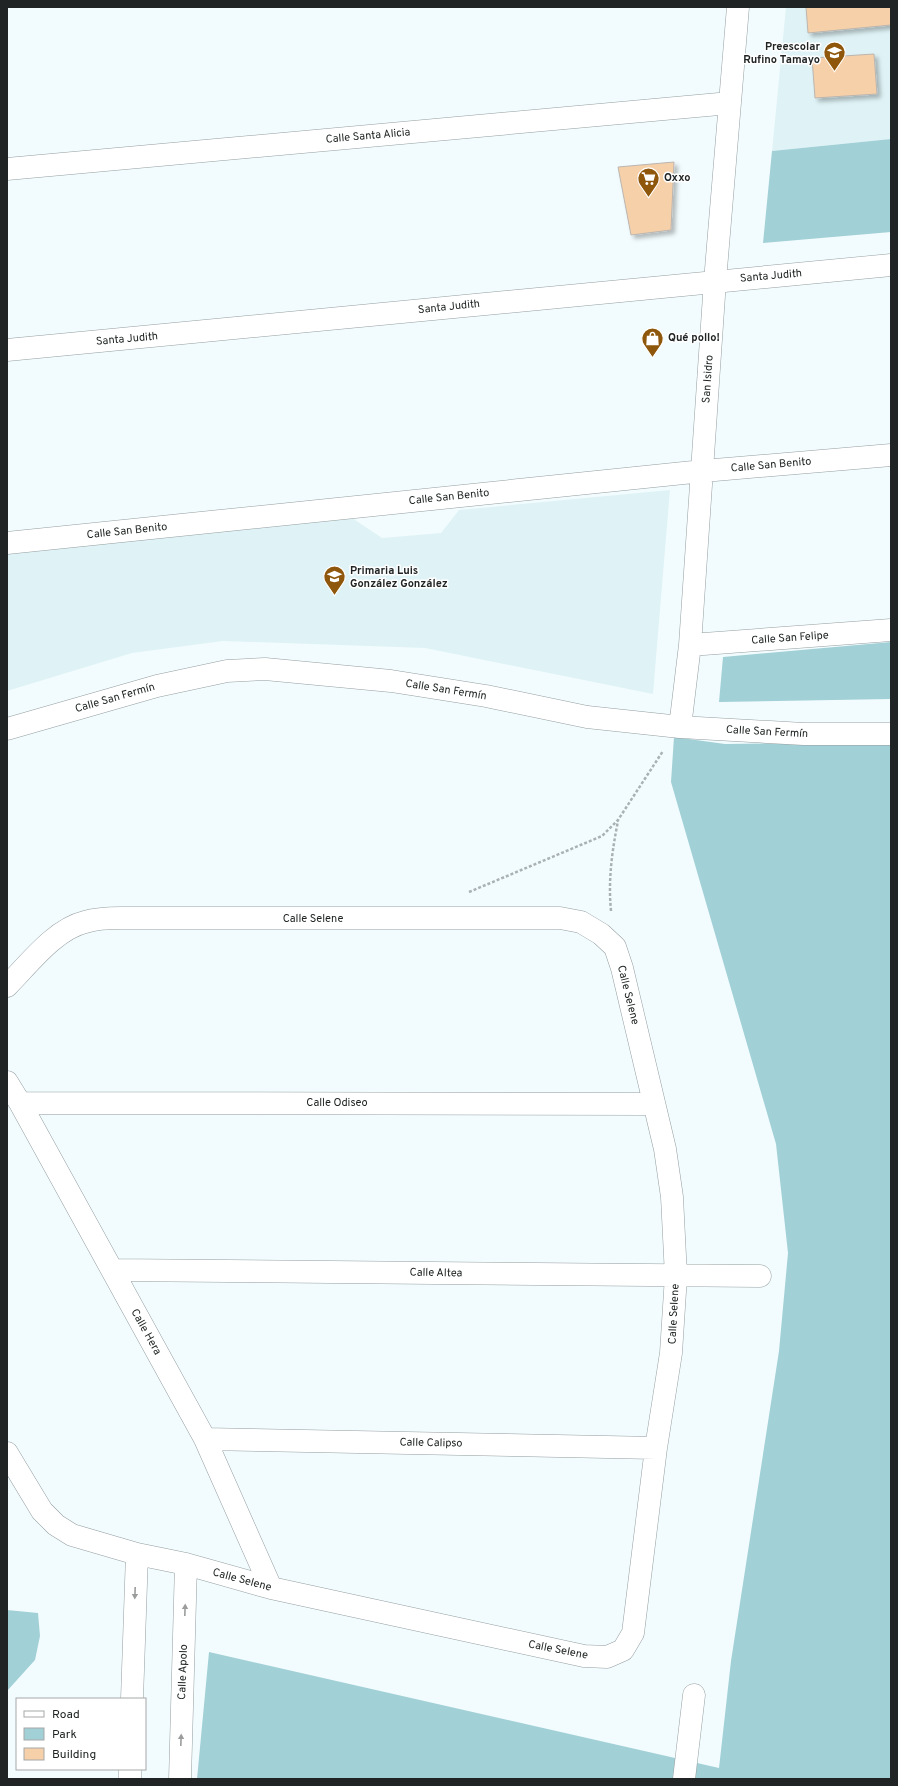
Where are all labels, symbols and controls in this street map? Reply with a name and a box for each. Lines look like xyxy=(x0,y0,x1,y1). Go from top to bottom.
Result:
place label: Preescolar Rufino Tamayo xyxy=(743,40,820,67)
school or university icon: Preescolar Rufino Tamayo xyxy=(822,40,848,73)
street label: Calle Santa Alicia xyxy=(325,125,411,147)
supermarket icon: Oxxo xyxy=(635,165,661,198)
place label: Oxxo xyxy=(664,171,691,185)
street label: Santa Judith xyxy=(739,266,803,286)
street label: Santa Judith xyxy=(417,297,481,317)
shop icon: Qué pollo! xyxy=(640,325,666,358)
street label: Santa Judith xyxy=(95,329,159,349)
place label: Qué pollo! xyxy=(668,331,720,345)
street label: San Isidro xyxy=(699,354,717,404)
street label: Calle San Benito xyxy=(730,454,812,476)
street label: Calle San Benito xyxy=(408,486,490,508)
street label: Calle San Benito xyxy=(86,520,168,542)
school or university icon: Primaria Luis González González xyxy=(321,564,347,597)
place label: Primaria Luis González González xyxy=(350,564,448,591)
street label: Calle San Felipe xyxy=(751,628,829,648)
street label: Calle San Fermín xyxy=(404,677,488,703)
street label: Calle San Fermín xyxy=(74,680,156,716)
street label: Calle San Fermín xyxy=(726,723,808,741)
street label: Calle Selene xyxy=(283,912,343,926)
street label: Calle Selene xyxy=(614,964,642,1026)
street label: Calle Odiseo xyxy=(306,1096,368,1110)
street label: Calle Altea xyxy=(409,1266,463,1280)
street label: Calle Selene xyxy=(665,1283,683,1345)
street label: Calle Hera xyxy=(128,1306,165,1358)
street label: Calle Calipso xyxy=(399,1435,463,1451)
street label: Calle Selene xyxy=(211,1565,273,1595)
one-way arrow xyxy=(132,1587,139,1599)
one-way arrow xyxy=(182,1603,188,1616)
street label: Calle Selene xyxy=(527,1637,589,1663)
street label: Calle Apolo xyxy=(175,1644,191,1700)
legend xyxy=(16,1698,146,1770)
text: Road xyxy=(52,1707,80,1723)
text: Park xyxy=(52,1727,77,1743)
one-way arrow xyxy=(178,1733,184,1746)
text: Building xyxy=(52,1747,96,1763)

